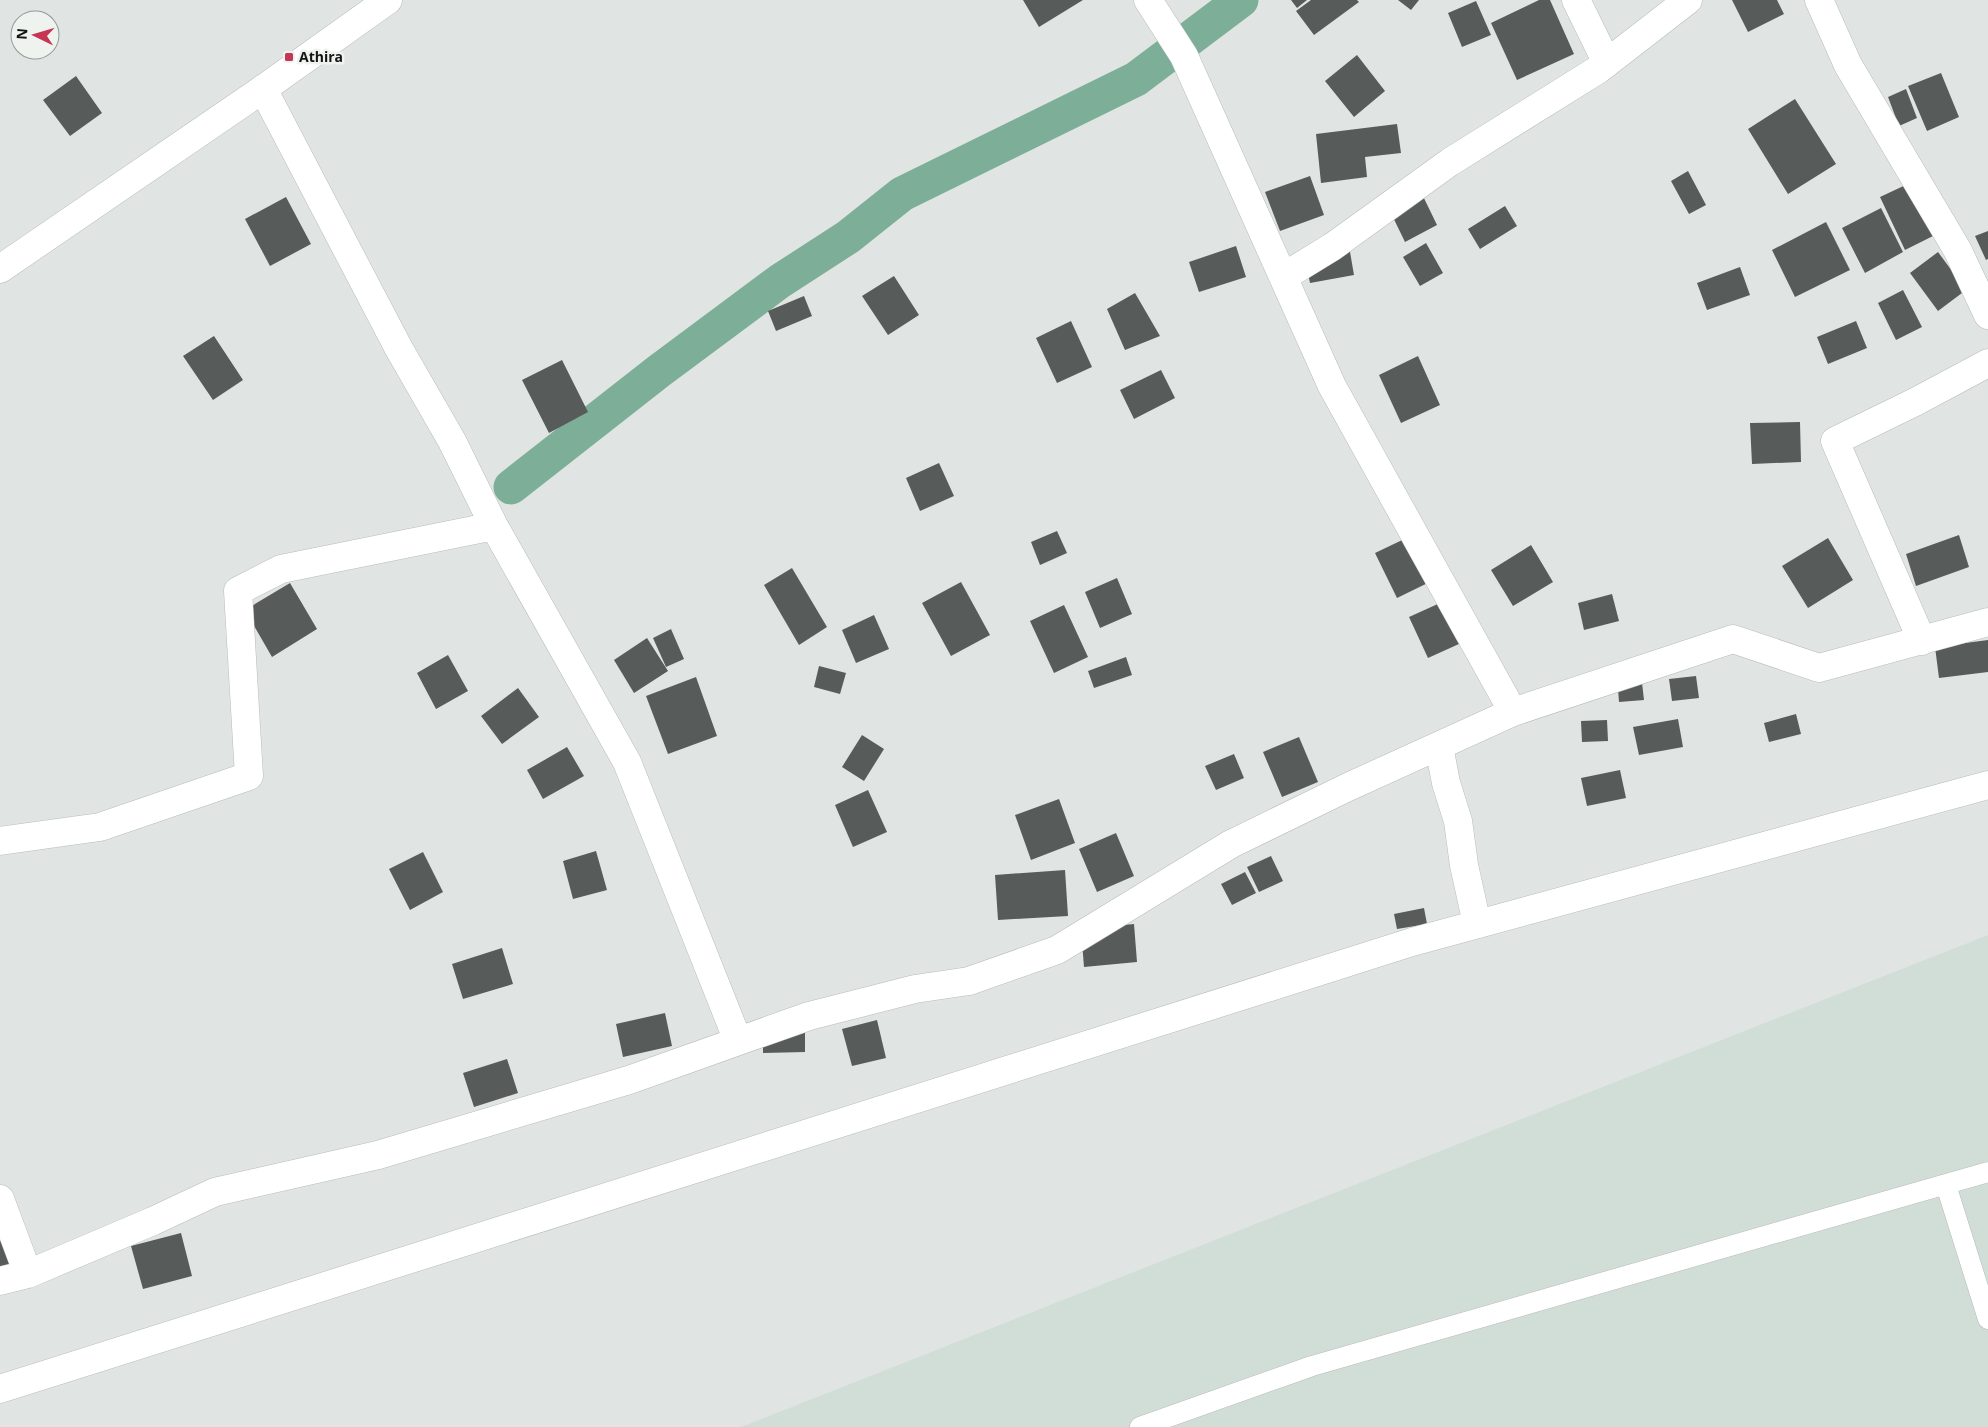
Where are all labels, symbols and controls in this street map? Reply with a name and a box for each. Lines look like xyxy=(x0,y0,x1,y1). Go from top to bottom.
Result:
north arrow xyxy=(10,10,60,60)
text: N xyxy=(12,27,32,40)
place label: Athira xyxy=(299,47,343,66)
marker: Athira xyxy=(283,51,295,63)

